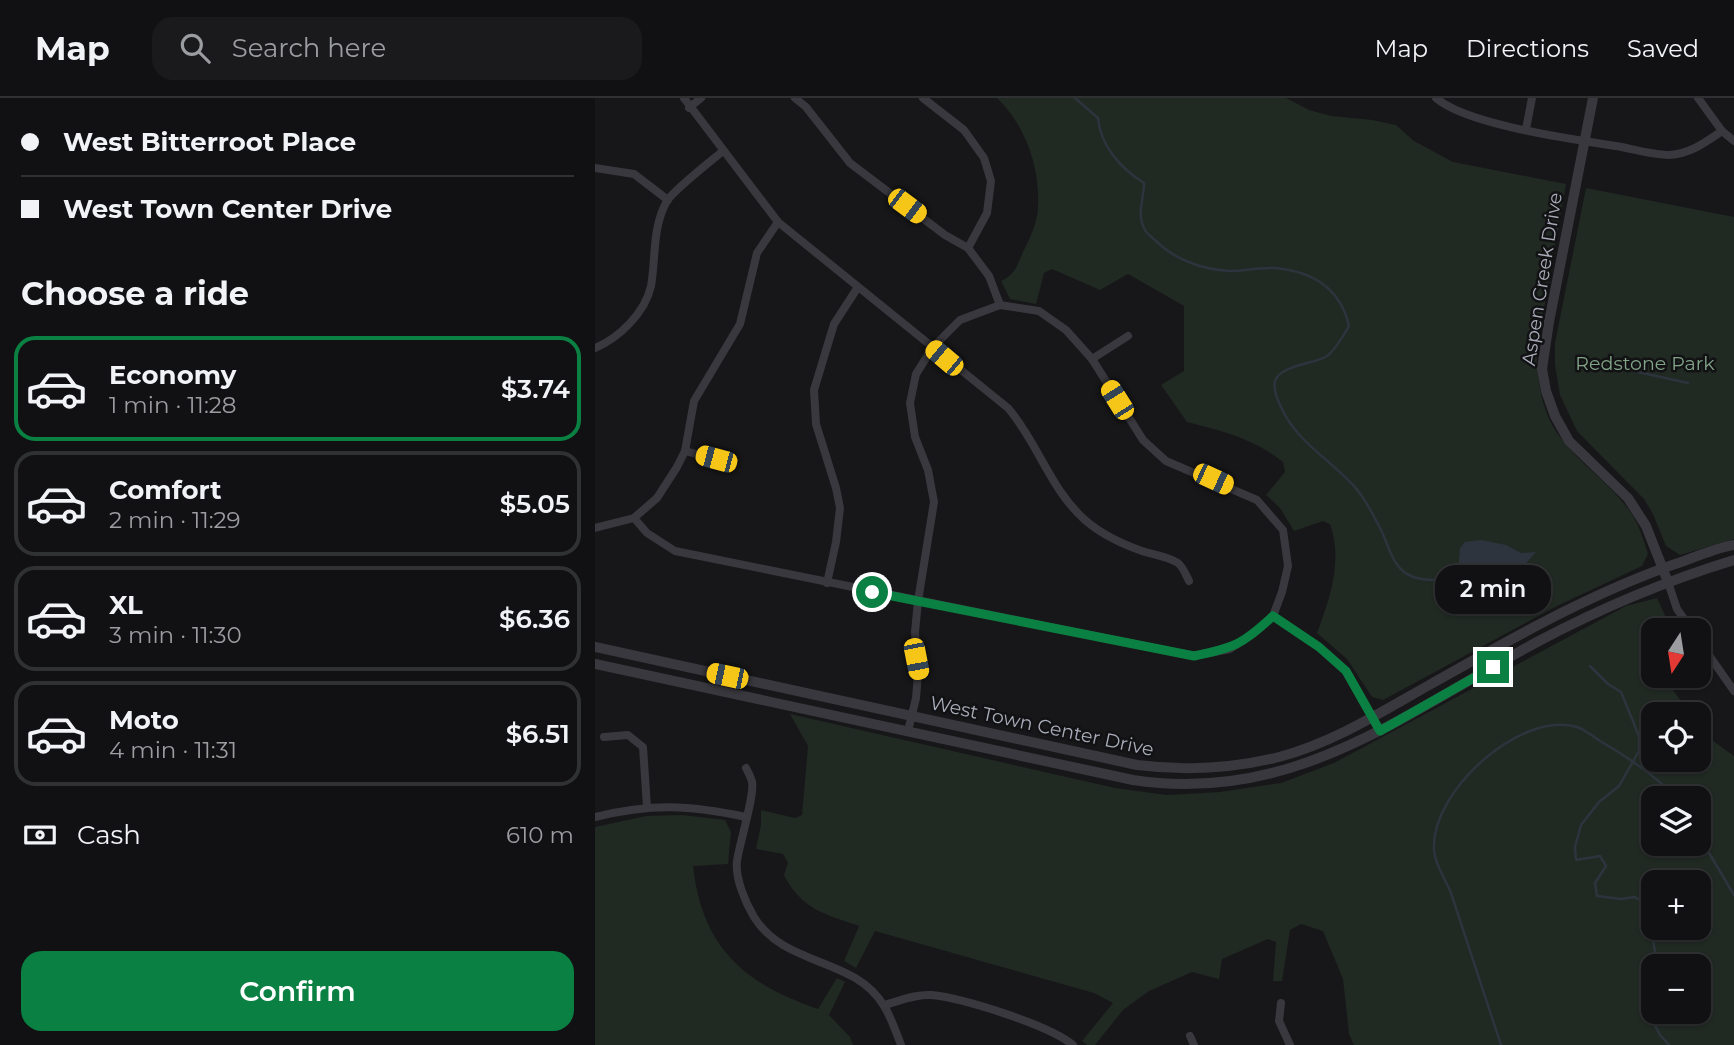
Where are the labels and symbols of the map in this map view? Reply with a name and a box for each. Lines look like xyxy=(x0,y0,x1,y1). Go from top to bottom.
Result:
car xyxy=(884,185,931,227)
street label: Aspen Creek Drive xyxy=(1517,191,1567,367)
car xyxy=(922,336,967,380)
park label: Redstone Park xyxy=(1575,352,1715,375)
car xyxy=(1097,377,1138,423)
car xyxy=(693,443,740,475)
car xyxy=(1190,461,1237,497)
callout: 2 min xyxy=(1435,566,1551,614)
route start xyxy=(856,576,888,608)
north arrow xyxy=(1641,618,1711,688)
car xyxy=(902,636,931,682)
route end xyxy=(1477,651,1509,683)
car xyxy=(705,661,750,691)
street label: West Town Center Drive xyxy=(928,691,1156,761)

